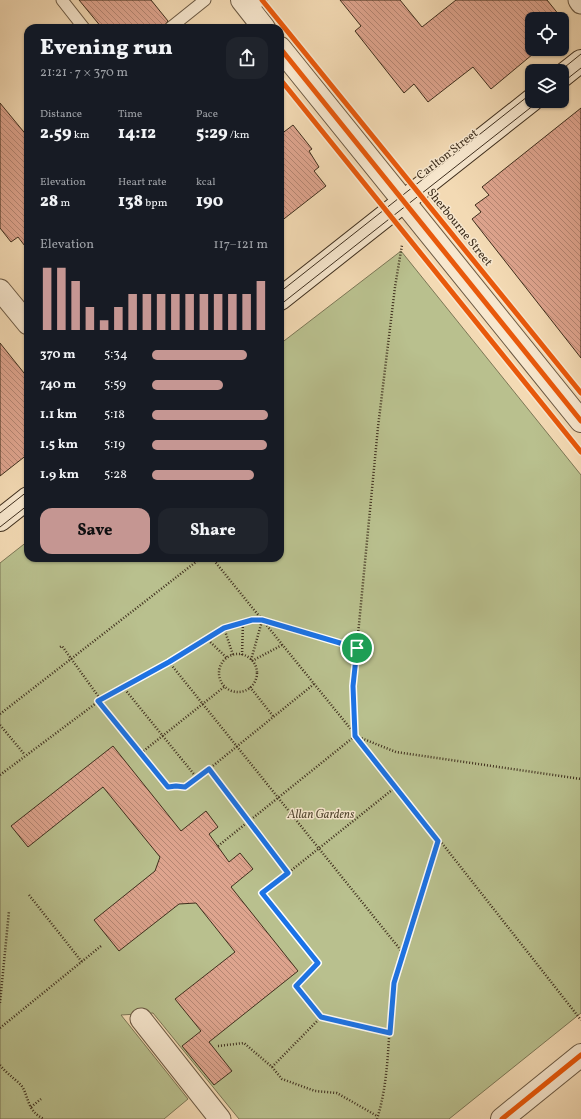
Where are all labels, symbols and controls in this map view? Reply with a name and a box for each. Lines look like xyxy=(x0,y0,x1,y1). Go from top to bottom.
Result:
map controls xyxy=(525,12,569,108)
button: locate xyxy=(525,12,569,56)
text: Evening run xyxy=(40,33,173,64)
button: share xyxy=(226,37,268,79)
text: 21:21 · 7 × 370 m xyxy=(40,64,128,82)
button: layers xyxy=(525,64,569,108)
text: Distance xyxy=(40,107,82,122)
text: Time xyxy=(118,107,142,122)
text: Pace xyxy=(196,107,218,122)
text: 2.59 xyxy=(40,122,72,145)
text: 14:12 xyxy=(118,122,156,145)
text: 5:29 xyxy=(196,122,228,145)
street label: Carlton Street xyxy=(414,126,482,184)
text: km xyxy=(72,128,89,143)
text: /km xyxy=(228,128,250,143)
text: Elevation xyxy=(40,175,86,190)
text: Heart rate xyxy=(118,175,167,190)
text: kcal xyxy=(196,175,216,190)
street label: Sherbourne Street xyxy=(423,185,496,270)
text: 28 xyxy=(40,190,58,213)
text: 138 xyxy=(118,190,143,213)
text: 190 xyxy=(196,190,223,213)
text: m xyxy=(58,196,70,211)
text: bpm xyxy=(143,196,167,211)
text: Elevation xyxy=(40,236,94,254)
text: 117–121 m xyxy=(214,236,268,254)
text: 370 m xyxy=(40,346,76,364)
text: 5:34 xyxy=(104,346,128,364)
text: 740 m xyxy=(40,376,76,394)
text: 5:59 xyxy=(104,376,126,394)
text: 1.1 km xyxy=(40,406,77,424)
text: 5:18 xyxy=(104,406,125,424)
text: 1.5 km xyxy=(40,436,78,454)
text: 5:19 xyxy=(104,436,125,454)
text: 1.9 km xyxy=(40,466,79,484)
text: 5:28 xyxy=(104,466,127,484)
button: Save xyxy=(40,508,150,554)
button: Share xyxy=(158,508,268,554)
pin xyxy=(340,631,374,665)
icon: arrive xyxy=(346,637,368,659)
park label: Allan Gardens xyxy=(287,807,355,823)

